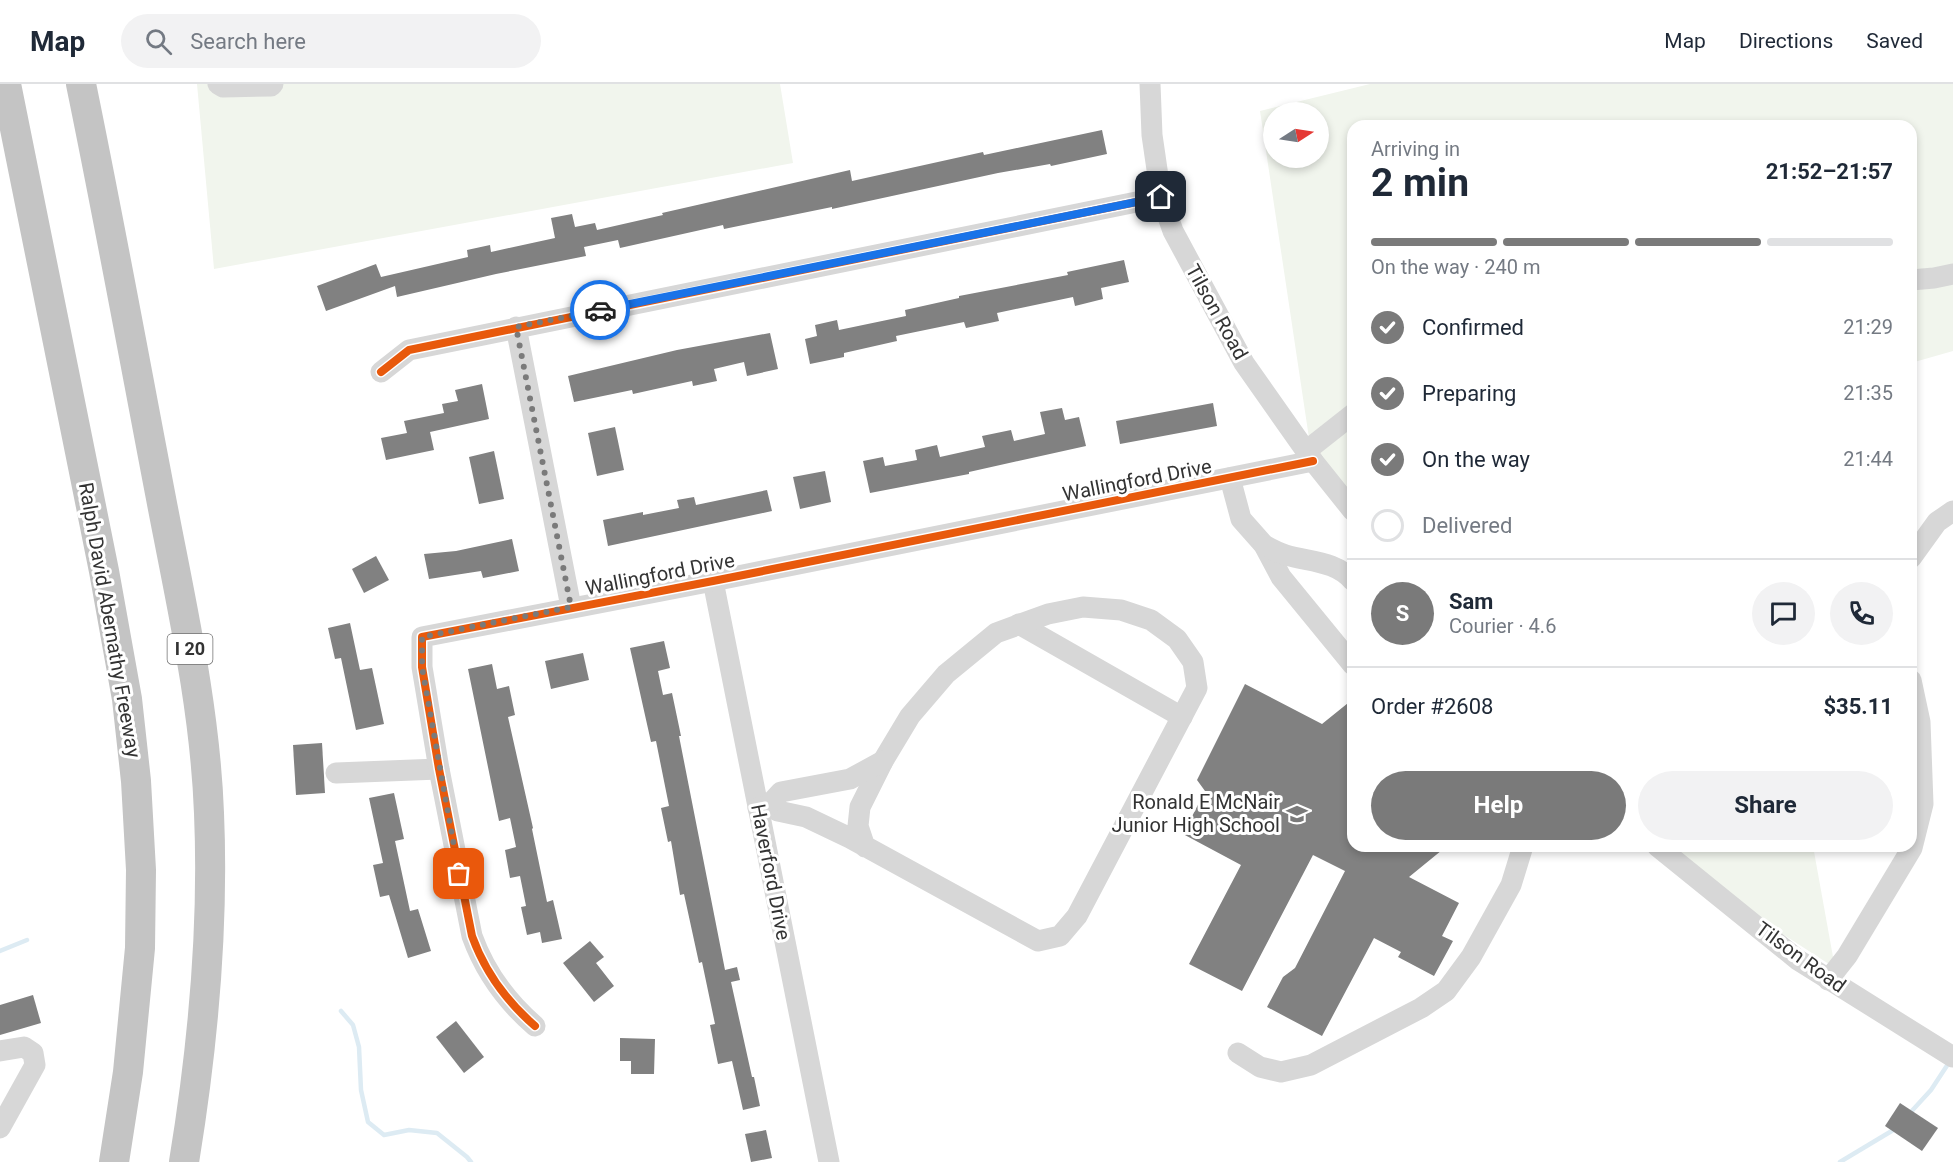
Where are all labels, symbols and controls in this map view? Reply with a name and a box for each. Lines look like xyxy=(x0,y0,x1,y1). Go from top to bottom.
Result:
search box xyxy=(121,14,541,68)
text: Map xyxy=(30,25,85,58)
icon: search xyxy=(142,25,175,58)
text: Search here xyxy=(190,29,306,54)
text: Map xyxy=(1664,29,1706,53)
text: Directions xyxy=(1739,29,1833,53)
text: Saved xyxy=(1866,29,1923,53)
north arrow xyxy=(1263,102,1329,168)
map controls xyxy=(1263,102,1329,168)
text: Arriving in xyxy=(1371,137,1460,161)
text: 21:52–21:57 xyxy=(1766,159,1893,184)
text: 2 min xyxy=(1371,160,1469,206)
pin xyxy=(1135,171,1186,222)
icon: home xyxy=(1144,180,1177,213)
text: On the way · 240 m xyxy=(1371,255,1540,279)
street label: Tilson Road xyxy=(1181,260,1253,364)
courier xyxy=(570,280,630,340)
icon: car xyxy=(584,294,617,327)
icon: check xyxy=(1371,311,1404,344)
text: Confirmed xyxy=(1422,315,1524,340)
text: 21:29 xyxy=(1843,315,1893,339)
icon: check xyxy=(1371,377,1404,410)
text: Preparing xyxy=(1422,381,1516,406)
text: 21:35 xyxy=(1843,381,1893,405)
icon: check xyxy=(1371,443,1404,476)
text: On the way xyxy=(1422,447,1530,472)
text: 21:44 xyxy=(1843,447,1893,471)
street label: Wallingford Drive xyxy=(1060,454,1214,506)
street label: Ralph David Abernathy Freeway xyxy=(74,480,146,760)
text: Delivered xyxy=(1422,513,1512,538)
street label: Wallingford Drive xyxy=(583,548,737,600)
button: chat xyxy=(1752,582,1815,645)
button: phone xyxy=(1830,582,1893,645)
text: Sam xyxy=(1449,589,1493,614)
text: S xyxy=(1396,601,1409,626)
text: Courier · 4.6 xyxy=(1449,614,1556,638)
road number: I 20 xyxy=(168,634,213,664)
text: Order #2608 xyxy=(1371,694,1493,719)
text: $35.11 xyxy=(1824,694,1893,719)
button: Help xyxy=(1371,771,1626,840)
button: Share xyxy=(1638,771,1893,840)
place label: Ronald E McNair Junior High School xyxy=(1112,790,1280,837)
street label: Haverford Drive xyxy=(746,802,796,942)
school or university icon: Ronald E McNair Junior High School xyxy=(1285,802,1309,826)
pin xyxy=(433,848,484,899)
icon: bag xyxy=(442,857,475,890)
street label: Tilson Road xyxy=(1751,916,1851,998)

